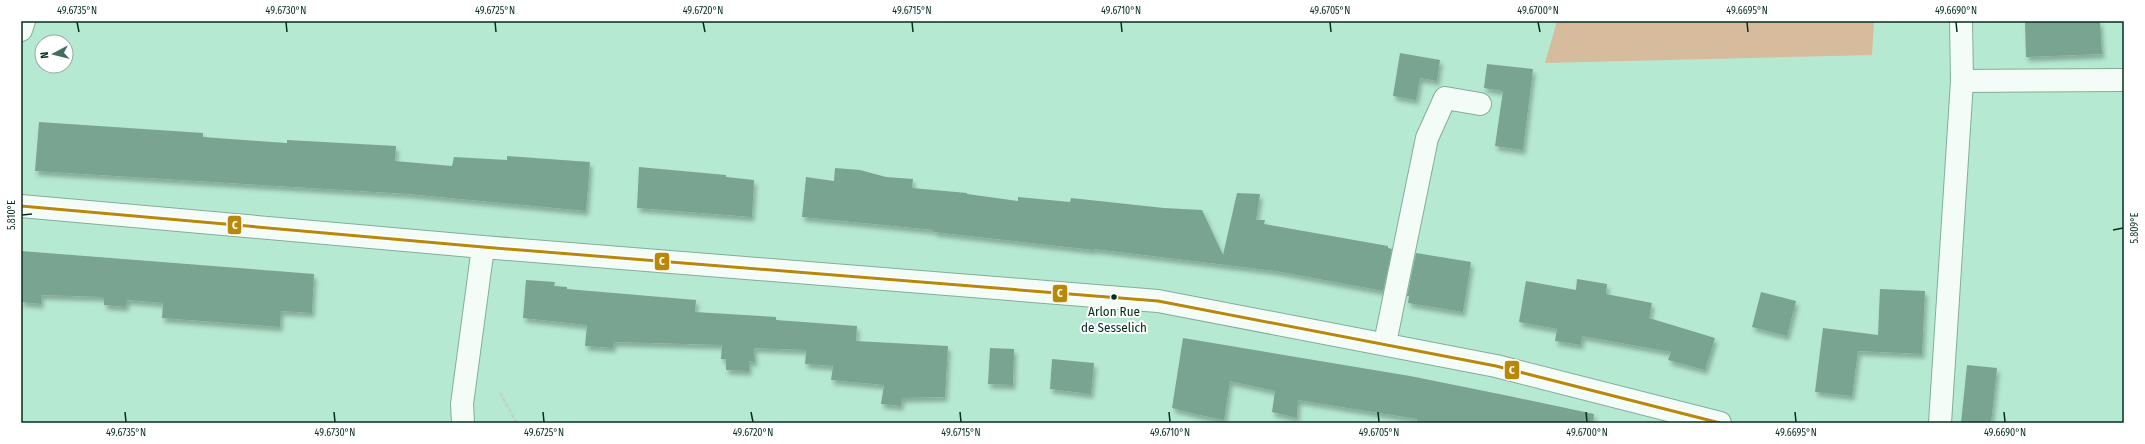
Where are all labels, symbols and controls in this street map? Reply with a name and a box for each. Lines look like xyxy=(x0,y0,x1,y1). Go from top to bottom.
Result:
text: 49.6735°N xyxy=(57,5,97,17)
text: 49.6730°N xyxy=(266,5,306,17)
text: 49.6725°N xyxy=(475,5,515,17)
text: 49.6720°N xyxy=(683,5,723,17)
text: 49.6715°N xyxy=(892,5,932,17)
text: 49.6710°N xyxy=(1101,5,1141,17)
text: 49.6705°N xyxy=(1310,5,1350,17)
text: 49.6700°N xyxy=(1517,5,1559,17)
text: 49.6695°N xyxy=(1726,5,1768,17)
text: 49.6690°N xyxy=(1935,5,1977,17)
north arrow xyxy=(34,34,74,74)
text: N xyxy=(38,51,51,59)
text: 5.810°E xyxy=(6,200,18,230)
text: 5.809°E xyxy=(2129,212,2141,244)
line badge: C xyxy=(227,215,242,235)
text: C xyxy=(232,219,238,232)
line badge: C xyxy=(654,252,670,271)
text: C xyxy=(659,255,665,268)
line badge: C xyxy=(1052,284,1068,303)
text: C xyxy=(1057,287,1063,300)
marker: Arlon Rue de Sesselich xyxy=(1109,292,1119,302)
place label: Arlon Rue de Sesselich xyxy=(1081,304,1147,335)
line badge: C xyxy=(1504,360,1520,380)
text: C xyxy=(1509,364,1515,377)
text: 49.6735°N xyxy=(106,427,146,439)
text: 49.6730°N xyxy=(315,427,355,439)
text: 49.6725°N xyxy=(524,427,564,439)
text: 49.6720°N xyxy=(733,427,773,439)
text: 49.6715°N xyxy=(941,427,981,439)
text: 49.6710°N xyxy=(1150,427,1190,439)
text: 49.6705°N xyxy=(1359,427,1399,439)
text: 49.6700°N xyxy=(1566,427,1608,439)
text: 49.6695°N xyxy=(1775,427,1817,439)
text: 49.6690°N xyxy=(1984,427,2026,439)

